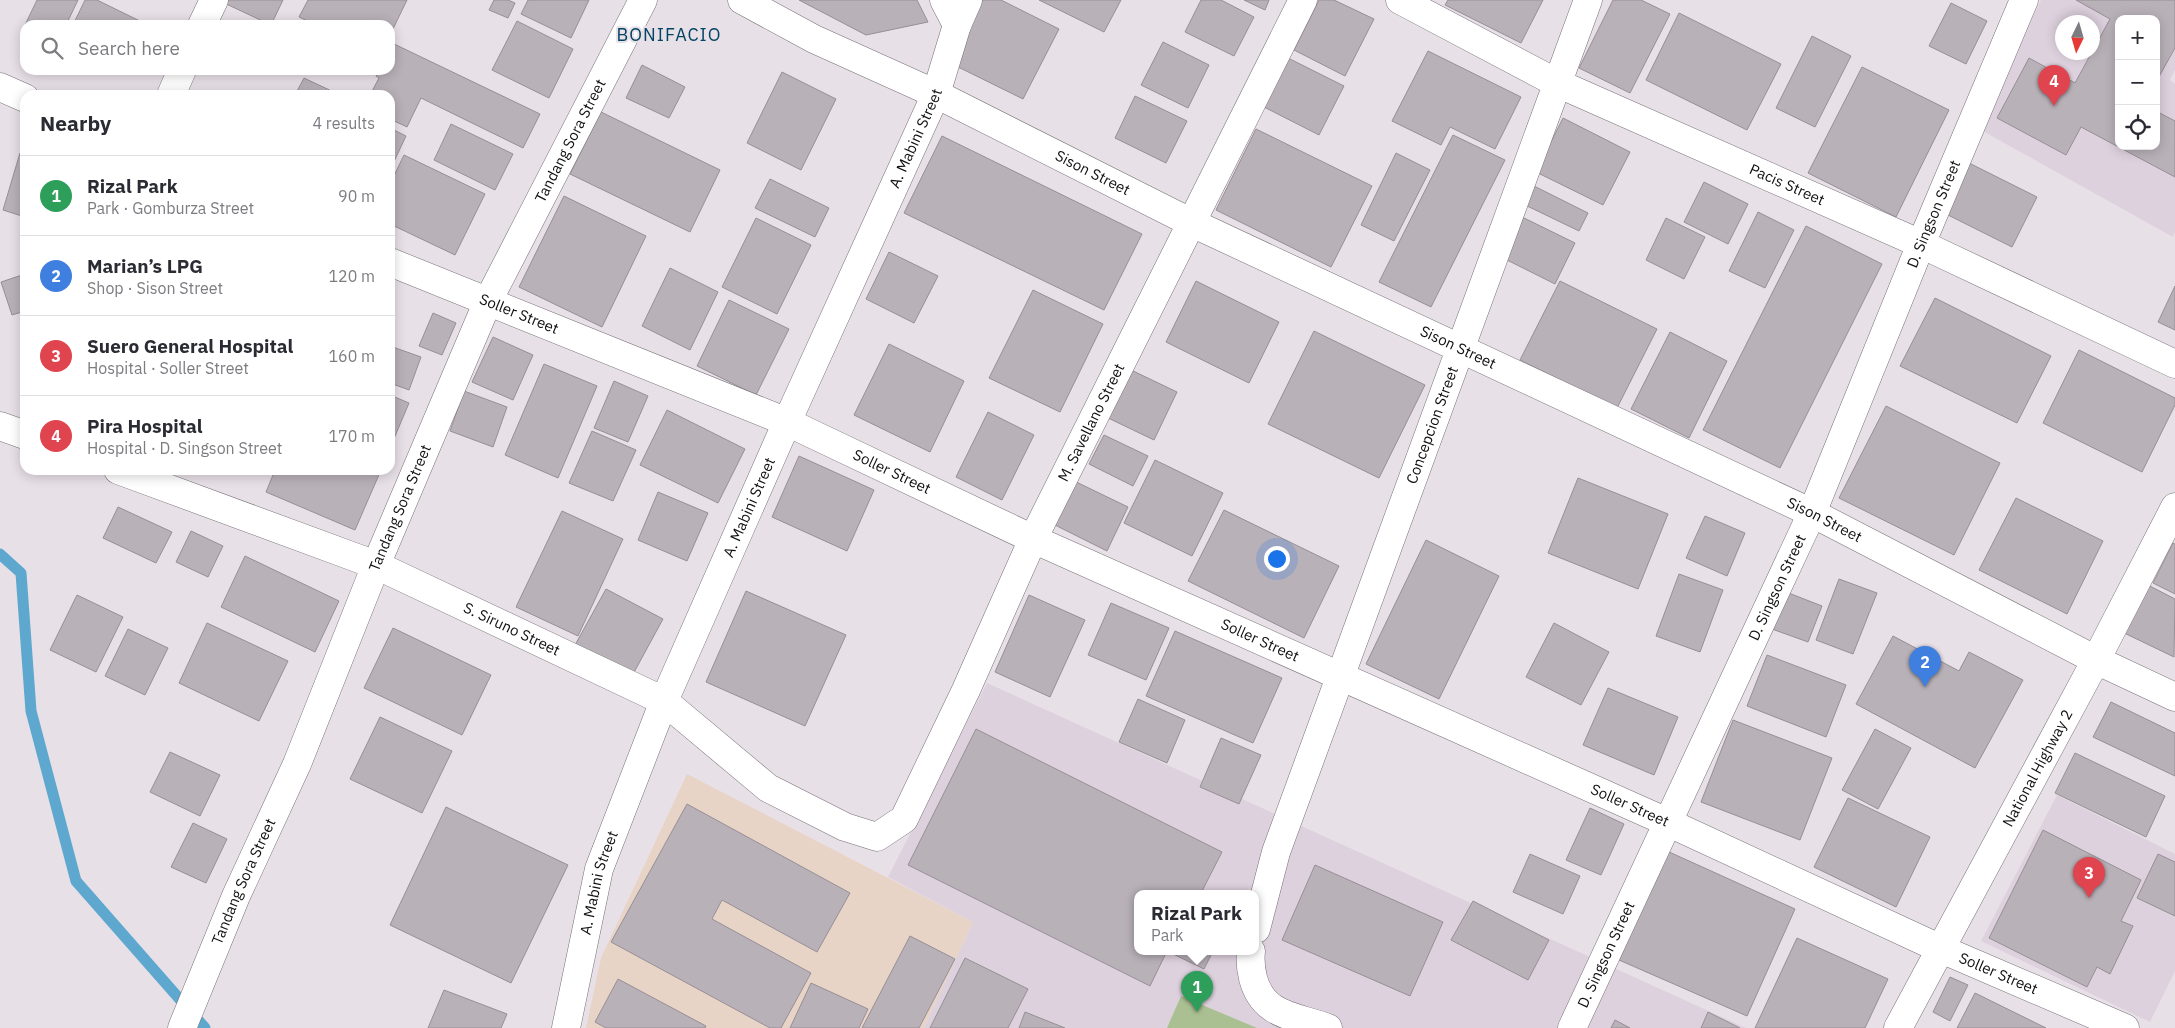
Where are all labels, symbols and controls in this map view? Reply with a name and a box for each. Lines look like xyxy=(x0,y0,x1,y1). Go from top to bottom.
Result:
north arrow xyxy=(2055,15,2100,60)
map controls xyxy=(2115,15,2160,150)
button: + xyxy=(2115,15,2160,60)
search box xyxy=(20,20,395,75)
district label: BONIFACIO xyxy=(616,23,722,46)
icon: search xyxy=(38,34,66,62)
text: Search here xyxy=(78,36,180,60)
button: − xyxy=(2115,60,2160,105)
pin: 4 xyxy=(2038,65,2070,106)
street label: Tandang Sora Street xyxy=(530,76,610,206)
street label: A. Mabini Street xyxy=(885,86,946,191)
button: locate xyxy=(2115,105,2160,150)
text: Nearby xyxy=(40,109,111,137)
text: 4 results xyxy=(312,113,375,133)
street label: Sison Street xyxy=(1052,146,1133,199)
street label: D. Singson Street xyxy=(1902,157,1964,271)
street label: Pacis Street xyxy=(1747,159,1828,209)
text: Rizal Park xyxy=(87,174,178,198)
text: 1 xyxy=(51,186,61,206)
text: 90 m xyxy=(338,186,375,206)
text: Park · Gomburza Street xyxy=(87,198,254,218)
text: Marian’s LPG xyxy=(87,254,203,278)
text: 2 xyxy=(51,266,61,286)
text: 120 m xyxy=(328,266,375,286)
text: Shop · Sison Street xyxy=(87,278,223,298)
street label: Soller Street xyxy=(477,289,561,338)
street label: Sison Street xyxy=(1417,321,1499,373)
text: Suero General Hospital xyxy=(87,334,293,358)
text: 3 xyxy=(51,346,61,366)
text: 160 m xyxy=(328,346,375,366)
text: Hospital · Soller Street xyxy=(87,358,249,378)
street label: M. Savellano Street xyxy=(1053,360,1128,484)
street label: Concepcion Street xyxy=(1402,364,1462,486)
text: Pira Hospital xyxy=(87,414,202,438)
text: 4 xyxy=(51,426,61,446)
text: 170 m xyxy=(328,426,375,446)
text: Hospital · D. Singson Street xyxy=(87,438,282,458)
street label: Tandang Sora Street xyxy=(364,441,435,574)
street label: Soller Street xyxy=(850,445,934,498)
street label: A. Mabini Street xyxy=(719,454,779,560)
street label: Sison Street xyxy=(1784,493,1865,546)
street label: D. Singson Street xyxy=(1744,531,1810,643)
your location xyxy=(1264,546,1290,572)
street label: S. Siruno Street xyxy=(461,598,563,660)
street label: Soller Street xyxy=(1218,614,1302,666)
pin: 2 xyxy=(1909,646,1941,687)
street label: National Highway 2 xyxy=(1998,706,2077,830)
street label: Soller Street xyxy=(1588,779,1672,831)
street label: Tandang Sora Street xyxy=(207,815,280,947)
street label: A. Mabini Street xyxy=(576,828,622,936)
pin: 3 xyxy=(2073,857,2105,898)
popup xyxy=(1134,890,1259,955)
street label: D. Singson Street xyxy=(1573,898,1639,1011)
text: Rizal Park xyxy=(1151,901,1242,925)
text: Park xyxy=(1151,925,1184,945)
street label: Soller Street xyxy=(1956,948,2041,998)
pin: 1 xyxy=(1181,971,1213,1012)

